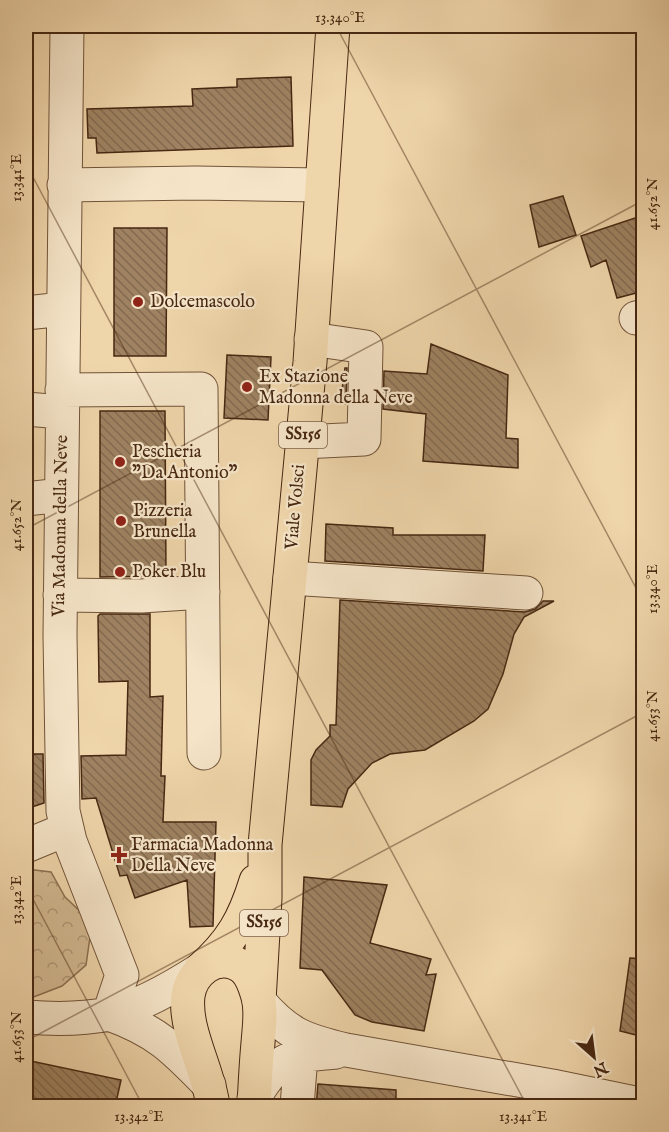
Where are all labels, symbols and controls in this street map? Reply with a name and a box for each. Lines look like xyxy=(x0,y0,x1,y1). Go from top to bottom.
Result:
text: 13.340°E xyxy=(315,8,365,27)
text: 13.341°E xyxy=(7,154,26,202)
text: 41.652°N xyxy=(643,178,662,230)
place label: Dolcemascolo xyxy=(150,291,255,314)
marker: Dolcemascolo xyxy=(131,295,145,309)
place label: Ex Stazione Madonna della Neve xyxy=(259,366,413,410)
marker: Ex Stazione Madonna della Neve xyxy=(240,380,254,394)
road number: SS156 xyxy=(279,422,327,448)
street label: Via Madonna della Neve xyxy=(48,435,74,618)
place label: Pescheria "Da Antonio" xyxy=(132,441,238,485)
marker: Pescheria "Da Antonio" xyxy=(113,455,127,469)
street label: Viale Volsci xyxy=(281,463,311,552)
text: 41.652°N xyxy=(7,499,26,551)
place label: Pizzeria Brunella xyxy=(133,500,197,544)
marker: Pizzeria Brunella xyxy=(114,514,128,528)
place label: Poker Blu xyxy=(132,561,206,584)
text: 13.340°E xyxy=(643,564,662,614)
marker: Poker Blu xyxy=(113,565,127,579)
text: 41.653°N xyxy=(643,690,662,742)
place label: Farmacia Madonna Della Neve xyxy=(131,834,274,878)
marker: Farmacia Madonna Della Neve xyxy=(112,848,126,862)
text: 13.342°E xyxy=(7,875,26,925)
road number: SS156 xyxy=(240,910,288,936)
text: 41.653°N xyxy=(7,1011,26,1063)
north arrow xyxy=(564,1027,624,1087)
text: N xyxy=(589,1056,612,1081)
text: 13.342°E xyxy=(114,1107,164,1126)
text: 13.341°E xyxy=(499,1107,547,1126)

